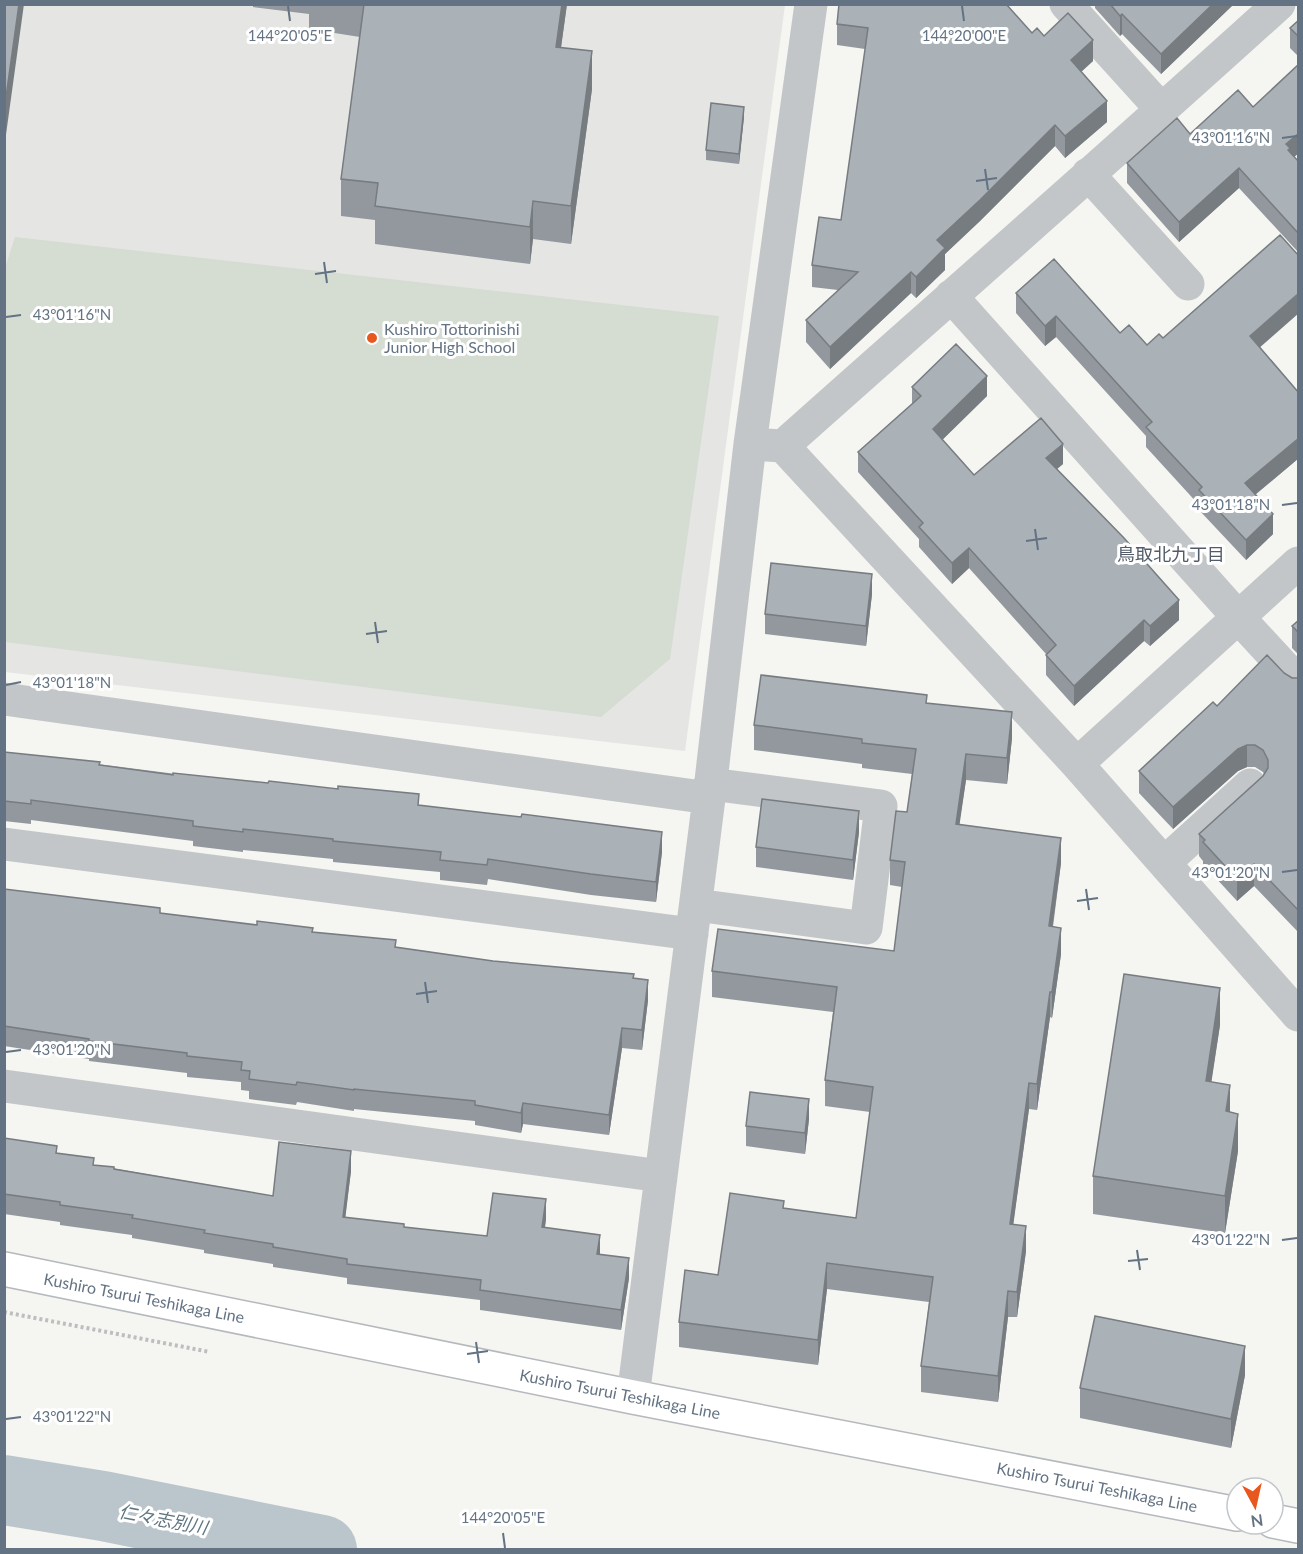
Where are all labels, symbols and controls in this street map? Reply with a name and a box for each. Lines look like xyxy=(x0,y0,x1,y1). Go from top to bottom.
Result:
text: 144°20'05"E xyxy=(248,26,332,44)
text: 144°20'00"E xyxy=(922,26,1006,44)
text: 43°01'16"N xyxy=(1192,128,1270,146)
text: 43°01'16"N xyxy=(33,305,111,323)
place label: Kushiro Tottorinishi Junior High School xyxy=(384,319,520,356)
marker: Kushiro Tottorinishi Junior High School xyxy=(365,331,379,345)
text: 43°01'18"N xyxy=(1192,495,1270,513)
district label: 鳥取北九丁目 xyxy=(1117,543,1225,565)
text: 43°01'18"N xyxy=(33,673,111,691)
text: 43°01'20"N xyxy=(1192,863,1270,881)
text: 43°01'20"N xyxy=(33,1040,111,1058)
text: 43°01'22"N xyxy=(1192,1230,1270,1248)
street label: Kushiro Tsurui Teshikaga Line xyxy=(42,1269,246,1326)
street label: Kushiro Tsurui Teshikaga Line xyxy=(518,1365,722,1422)
text: 43°01'22"N xyxy=(33,1407,111,1425)
street label: Kushiro Tsurui Teshikaga Line xyxy=(995,1458,1199,1515)
north arrow xyxy=(1225,1476,1285,1536)
water label: 仁々志別川 xyxy=(117,1500,211,1539)
text: 144°20'05"E xyxy=(461,1508,545,1526)
text: N xyxy=(1250,1511,1265,1532)

